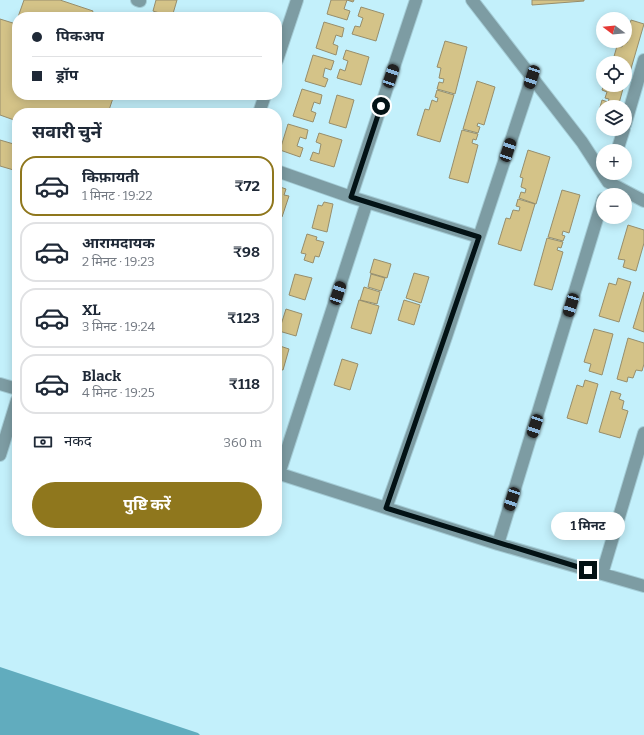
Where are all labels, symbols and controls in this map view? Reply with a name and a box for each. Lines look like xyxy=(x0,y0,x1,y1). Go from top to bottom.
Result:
north arrow xyxy=(596,12,632,48)
map controls xyxy=(596,12,632,224)
text: पिकअप xyxy=(56,27,104,45)
button: locate xyxy=(596,56,632,92)
car xyxy=(382,63,400,89)
car xyxy=(523,64,541,90)
text: ड्रॉप xyxy=(56,66,78,84)
route start xyxy=(372,97,390,115)
button: layers xyxy=(596,100,632,136)
text: सवारी चुनें xyxy=(32,121,101,143)
car xyxy=(499,137,517,163)
button: + xyxy=(596,144,632,180)
icon: car xyxy=(34,168,70,204)
text: किफ़ायती xyxy=(82,168,139,186)
text: ₹72 xyxy=(234,177,260,195)
text: 1 मिनट · 19:22 xyxy=(82,188,153,203)
button: − xyxy=(596,188,632,224)
icon: car xyxy=(34,234,70,270)
text: आरामदायक xyxy=(82,234,155,252)
text: ₹98 xyxy=(233,243,260,261)
text: 2 मिनट · 19:23 xyxy=(82,254,155,269)
car xyxy=(329,280,347,306)
car xyxy=(562,292,580,318)
icon: car xyxy=(34,300,70,336)
text: XL xyxy=(82,301,101,319)
text: ₹123 xyxy=(227,309,260,327)
text: 3 मिनट · 19:24 xyxy=(82,319,155,334)
icon: car xyxy=(34,366,70,402)
text: Black xyxy=(82,367,121,385)
text: ₹118 xyxy=(229,375,260,393)
text: 4 मिनट · 19:25 xyxy=(82,385,155,400)
car xyxy=(526,413,544,439)
icon: cash xyxy=(32,431,54,453)
text: नकद xyxy=(64,432,92,450)
text: 360 m xyxy=(224,435,262,450)
button: पुष्टि करें xyxy=(32,482,262,528)
car xyxy=(503,486,521,512)
callout: 1 मिनट xyxy=(551,512,625,540)
text: 1 मिनट xyxy=(570,518,606,533)
route end xyxy=(579,561,597,579)

